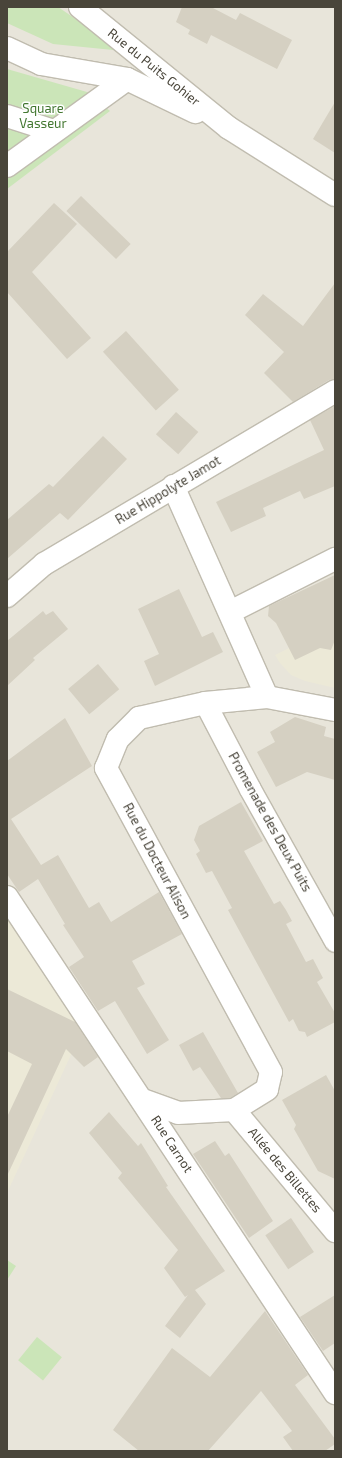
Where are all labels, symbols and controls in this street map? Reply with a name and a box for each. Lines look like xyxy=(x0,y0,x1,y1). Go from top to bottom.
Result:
street label: Rue du Puits Gohier xyxy=(105,25,203,109)
park label: Square Vasseur xyxy=(19,101,67,132)
street label: Rue Hippolyte Jamot xyxy=(112,452,224,528)
street label: Promenade des Deux Puits xyxy=(225,750,315,894)
street label: Rue du Docteur Alison xyxy=(120,800,194,922)
street label: Rue Carnot xyxy=(148,1113,196,1175)
street label: Allée des Billettes xyxy=(245,1124,325,1216)

